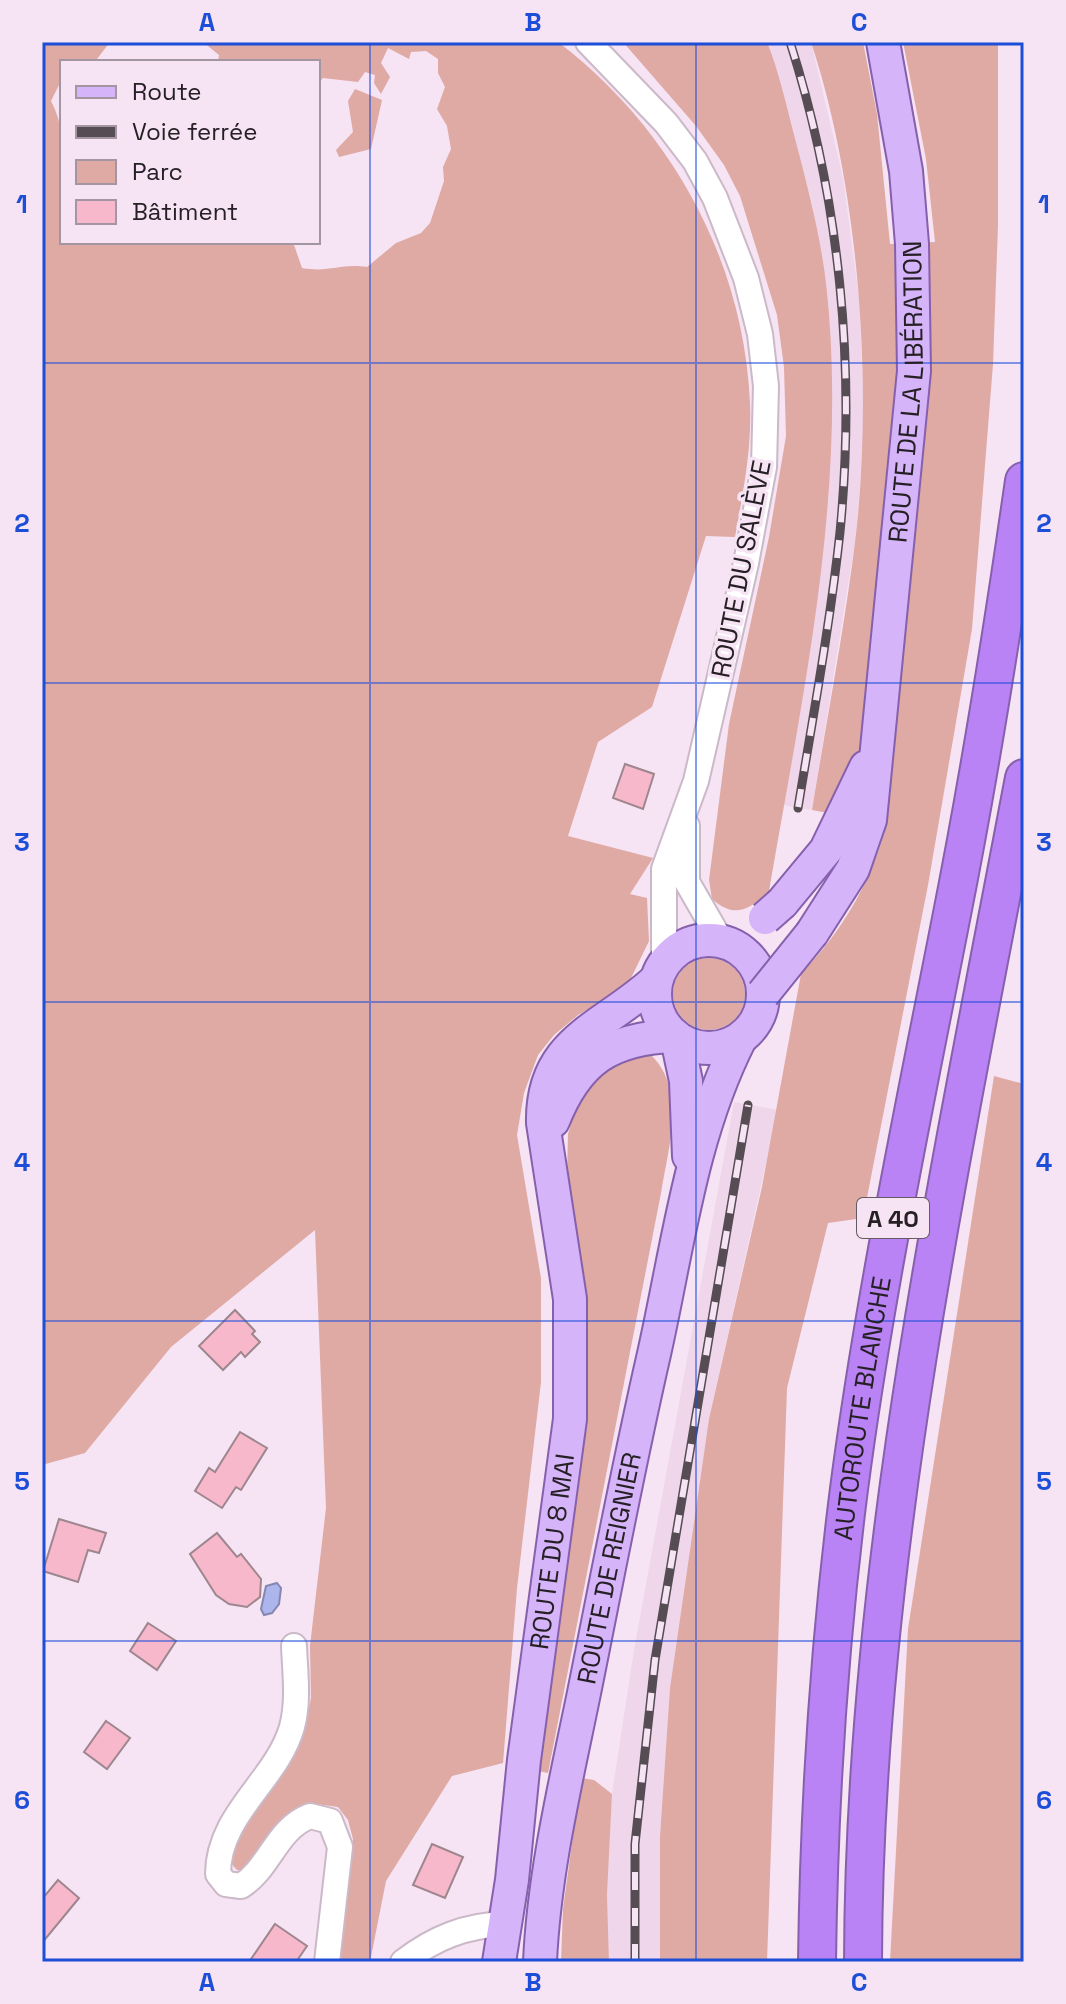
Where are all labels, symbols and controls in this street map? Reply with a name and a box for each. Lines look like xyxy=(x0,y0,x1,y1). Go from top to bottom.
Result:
text: A xyxy=(199,5,216,39)
text: B xyxy=(524,5,542,39)
text: C xyxy=(851,5,867,39)
legend xyxy=(60,60,320,244)
text: Route xyxy=(132,76,201,107)
text: Voie ferrée xyxy=(132,116,257,147)
text: Parc xyxy=(132,156,183,187)
text: 1 xyxy=(16,187,28,221)
text: 1 xyxy=(1038,187,1050,221)
text: Bâtiment xyxy=(132,196,238,227)
street label: ROUTE DE LA LIBÉRATION xyxy=(880,240,931,544)
street label: ROUTE DU SALÈVE xyxy=(703,457,779,681)
text: 2 xyxy=(14,506,30,540)
text: 2 xyxy=(1036,506,1052,540)
text: 3 xyxy=(14,825,30,859)
text: 3 xyxy=(1036,825,1052,859)
text: 4 xyxy=(14,1145,30,1179)
text: 4 xyxy=(1036,1145,1052,1179)
road number: A 40 xyxy=(857,1198,929,1238)
street label: AUTOROUTE BLANCHE xyxy=(826,1274,899,1542)
street label: ROUTE DE REIGNIER xyxy=(569,1449,649,1687)
street label: ROUTE DU 8 MAI xyxy=(522,1452,582,1651)
text: 5 xyxy=(14,1464,30,1498)
text: 5 xyxy=(1036,1464,1052,1498)
text: 6 xyxy=(14,1783,30,1817)
text: 6 xyxy=(1036,1783,1052,1817)
text: A xyxy=(199,1965,216,1999)
text: B xyxy=(524,1965,542,1999)
text: C xyxy=(851,1965,867,1999)

